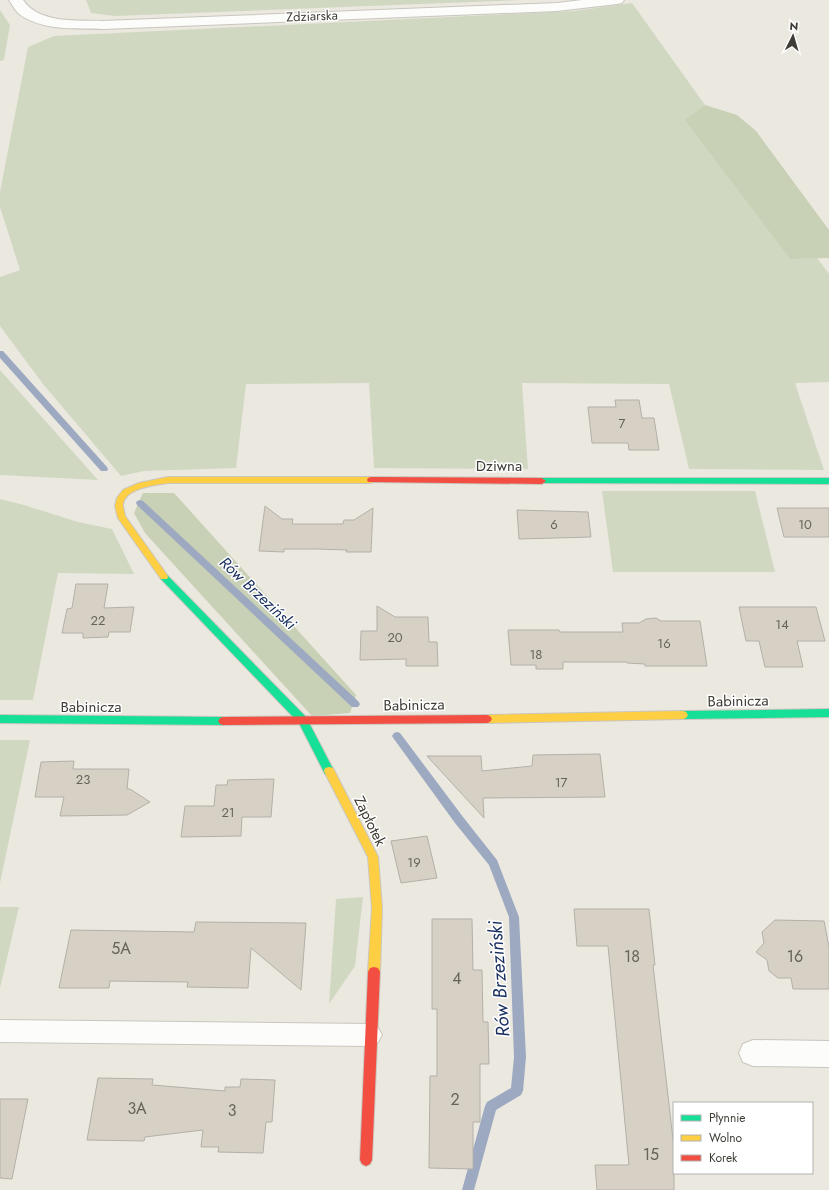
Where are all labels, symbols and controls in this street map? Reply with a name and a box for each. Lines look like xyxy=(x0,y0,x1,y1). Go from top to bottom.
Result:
street label: Zdziarska xyxy=(286,6,338,26)
north arrow xyxy=(773,16,813,56)
text: N xyxy=(789,18,799,34)
house number: 7 xyxy=(619,414,626,433)
street label: Dziwna xyxy=(476,455,522,477)
house number: 6 xyxy=(550,515,558,534)
house number: 10 xyxy=(798,515,812,534)
water label: Rów Brzeziński xyxy=(214,551,302,635)
house number: 22 xyxy=(91,611,105,630)
house number: 14 xyxy=(775,615,789,634)
house number: 20 xyxy=(387,628,403,647)
house number: 16 xyxy=(657,634,671,653)
house number: 18 xyxy=(530,645,542,664)
street label: Babinicza xyxy=(707,689,769,713)
street label: Babinicza xyxy=(383,693,445,717)
street label: Babinicza xyxy=(60,696,122,718)
house number: 23 xyxy=(76,770,90,789)
house number: 17 xyxy=(555,773,568,792)
street label: Zapłotek xyxy=(348,792,392,850)
house number: 21 xyxy=(221,803,235,822)
house number: 19 xyxy=(407,853,421,872)
water label: Rów Brzeziński xyxy=(481,919,517,1038)
house number: 5A xyxy=(111,937,131,960)
house number: 18 xyxy=(624,945,640,968)
house number: 16 xyxy=(787,945,803,968)
house number: 4 xyxy=(452,967,462,990)
house number: 2 xyxy=(450,1088,460,1111)
house number: 3A xyxy=(127,1097,147,1120)
house number: 3 xyxy=(228,1099,237,1122)
legend xyxy=(673,1102,813,1174)
text: Płynnie xyxy=(709,1109,746,1127)
text: Wolno xyxy=(709,1129,743,1147)
house number: 15 xyxy=(643,1143,659,1166)
text: Korek xyxy=(709,1149,738,1167)

